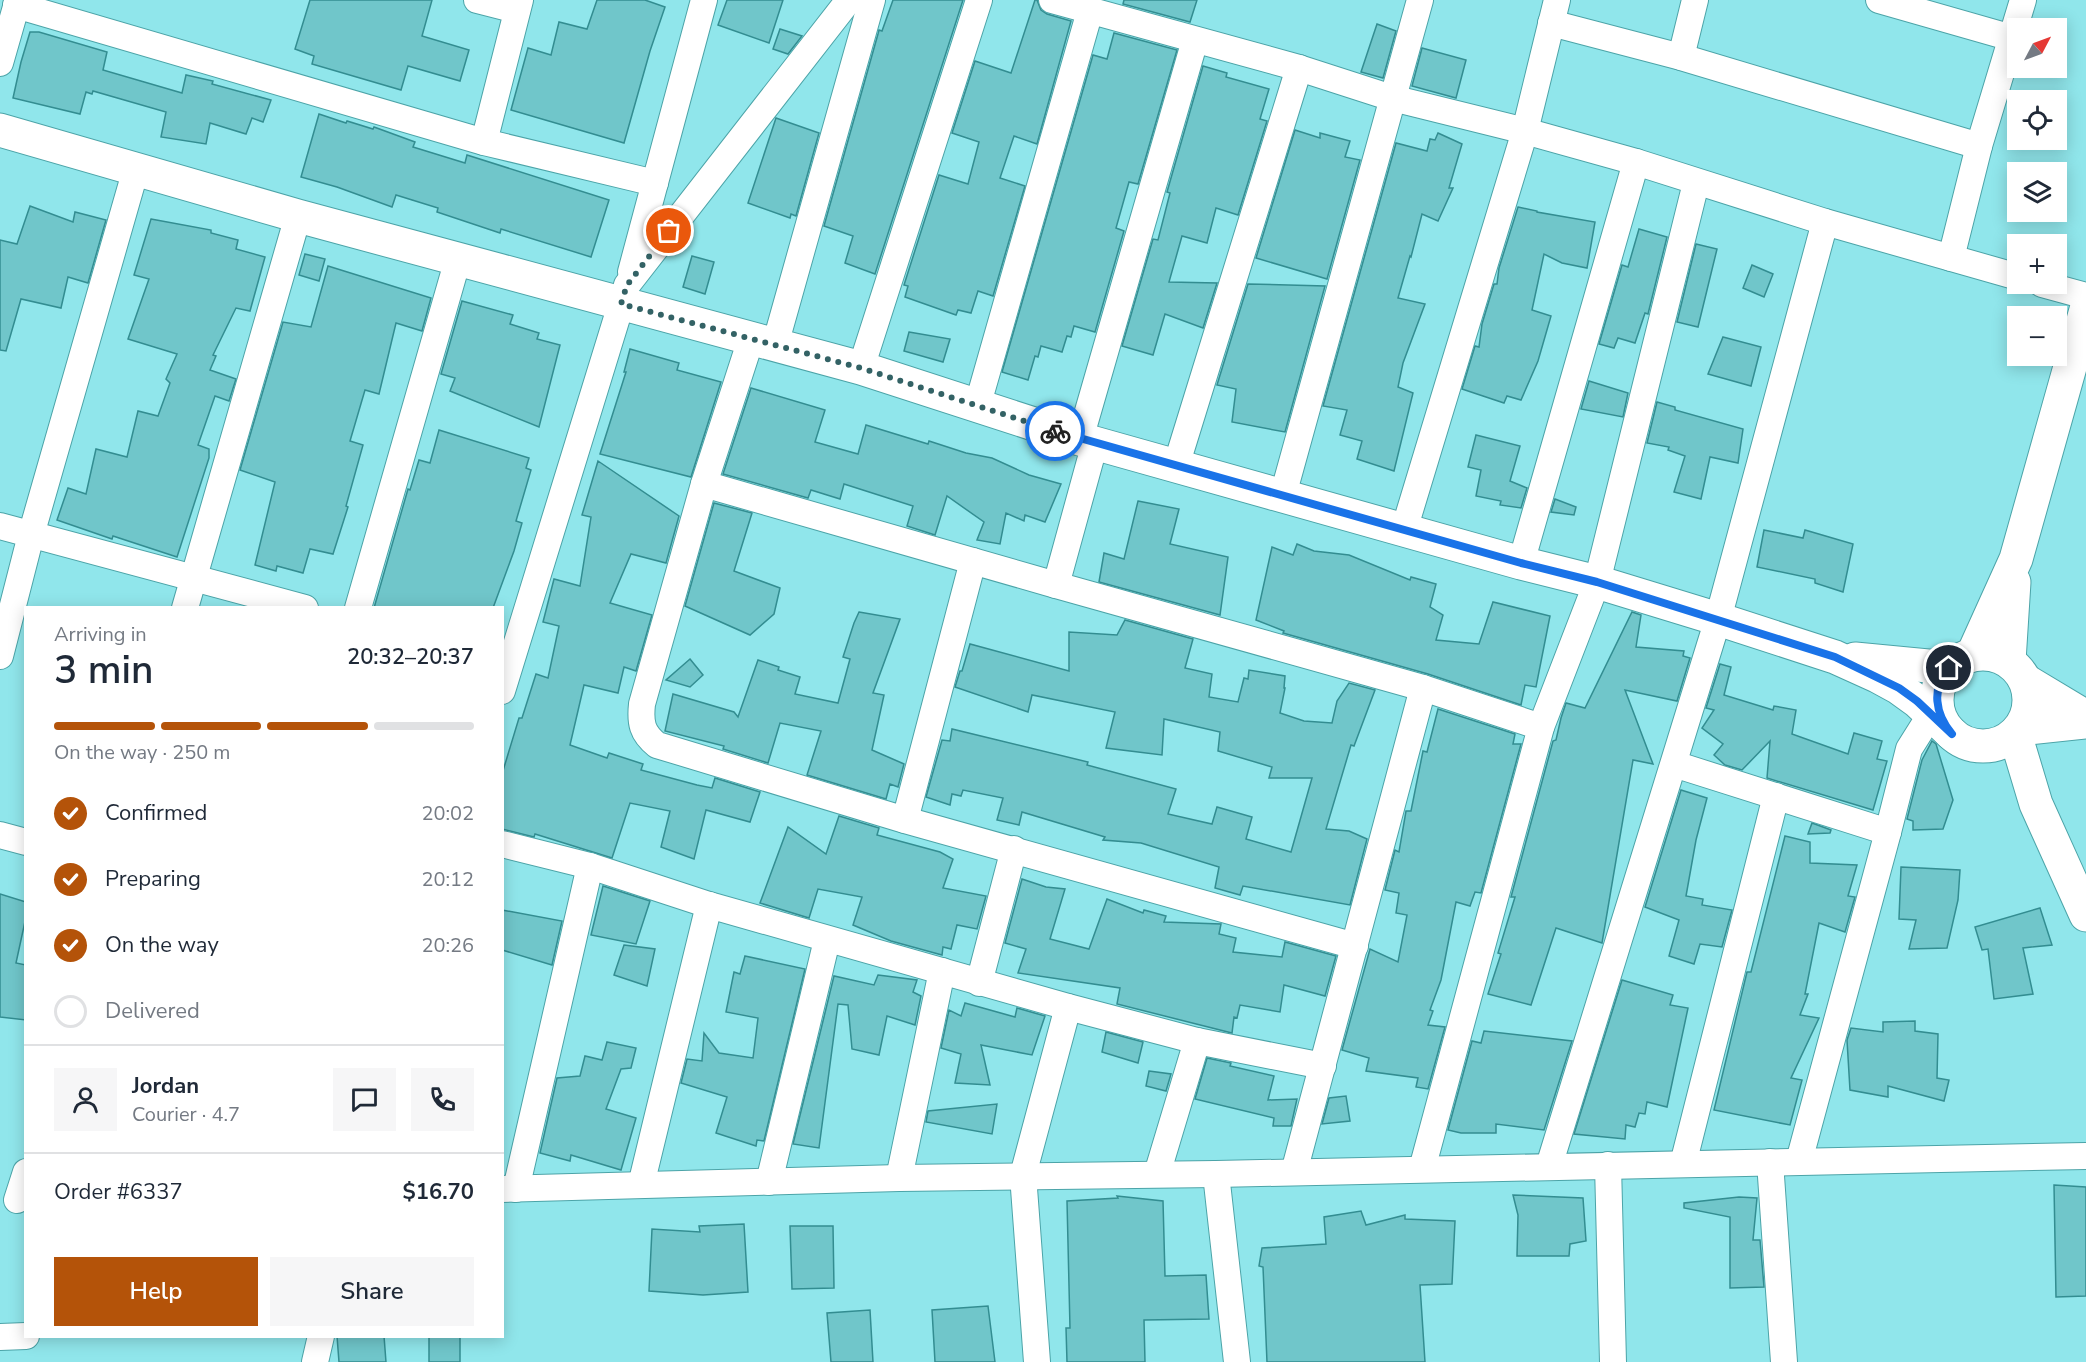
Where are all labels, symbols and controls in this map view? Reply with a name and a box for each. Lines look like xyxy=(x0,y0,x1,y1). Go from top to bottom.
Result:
north arrow xyxy=(2007,18,2067,78)
map controls xyxy=(2007,18,2067,366)
button: locate xyxy=(2007,90,2067,150)
button: layers xyxy=(2007,162,2067,222)
pin xyxy=(643,205,694,256)
icon: bag xyxy=(652,214,685,247)
button: + xyxy=(2007,234,2067,294)
button: − xyxy=(2007,306,2067,366)
courier xyxy=(1025,401,1085,461)
icon: bike xyxy=(1039,415,1072,448)
text: Arriving in xyxy=(54,621,147,648)
text: 20:32–20:37 xyxy=(347,642,474,672)
pin xyxy=(1923,642,1974,693)
text: 3 min xyxy=(54,644,153,697)
icon: home xyxy=(1932,651,1965,684)
text: On the way · 250 m xyxy=(54,739,230,766)
icon: check xyxy=(54,797,87,830)
text: Confirmed xyxy=(105,798,207,828)
text: 20:02 xyxy=(421,800,474,827)
icon: check xyxy=(54,863,87,896)
text: Preparing xyxy=(105,864,201,894)
text: 20:12 xyxy=(421,866,474,893)
icon: check xyxy=(54,929,87,962)
text: On the way xyxy=(105,930,219,960)
text: 20:26 xyxy=(421,932,474,959)
text: Delivered xyxy=(105,996,200,1026)
button: person xyxy=(54,1068,117,1131)
button: chat xyxy=(333,1068,396,1131)
button: phone xyxy=(411,1068,474,1131)
text: Jordan xyxy=(132,1071,199,1101)
text: Courier · 4.7 xyxy=(132,1101,240,1128)
text: Order #6337 xyxy=(54,1177,183,1207)
text: $16.70 xyxy=(403,1177,474,1207)
button: Help xyxy=(54,1257,258,1326)
button: Share xyxy=(270,1257,474,1326)

